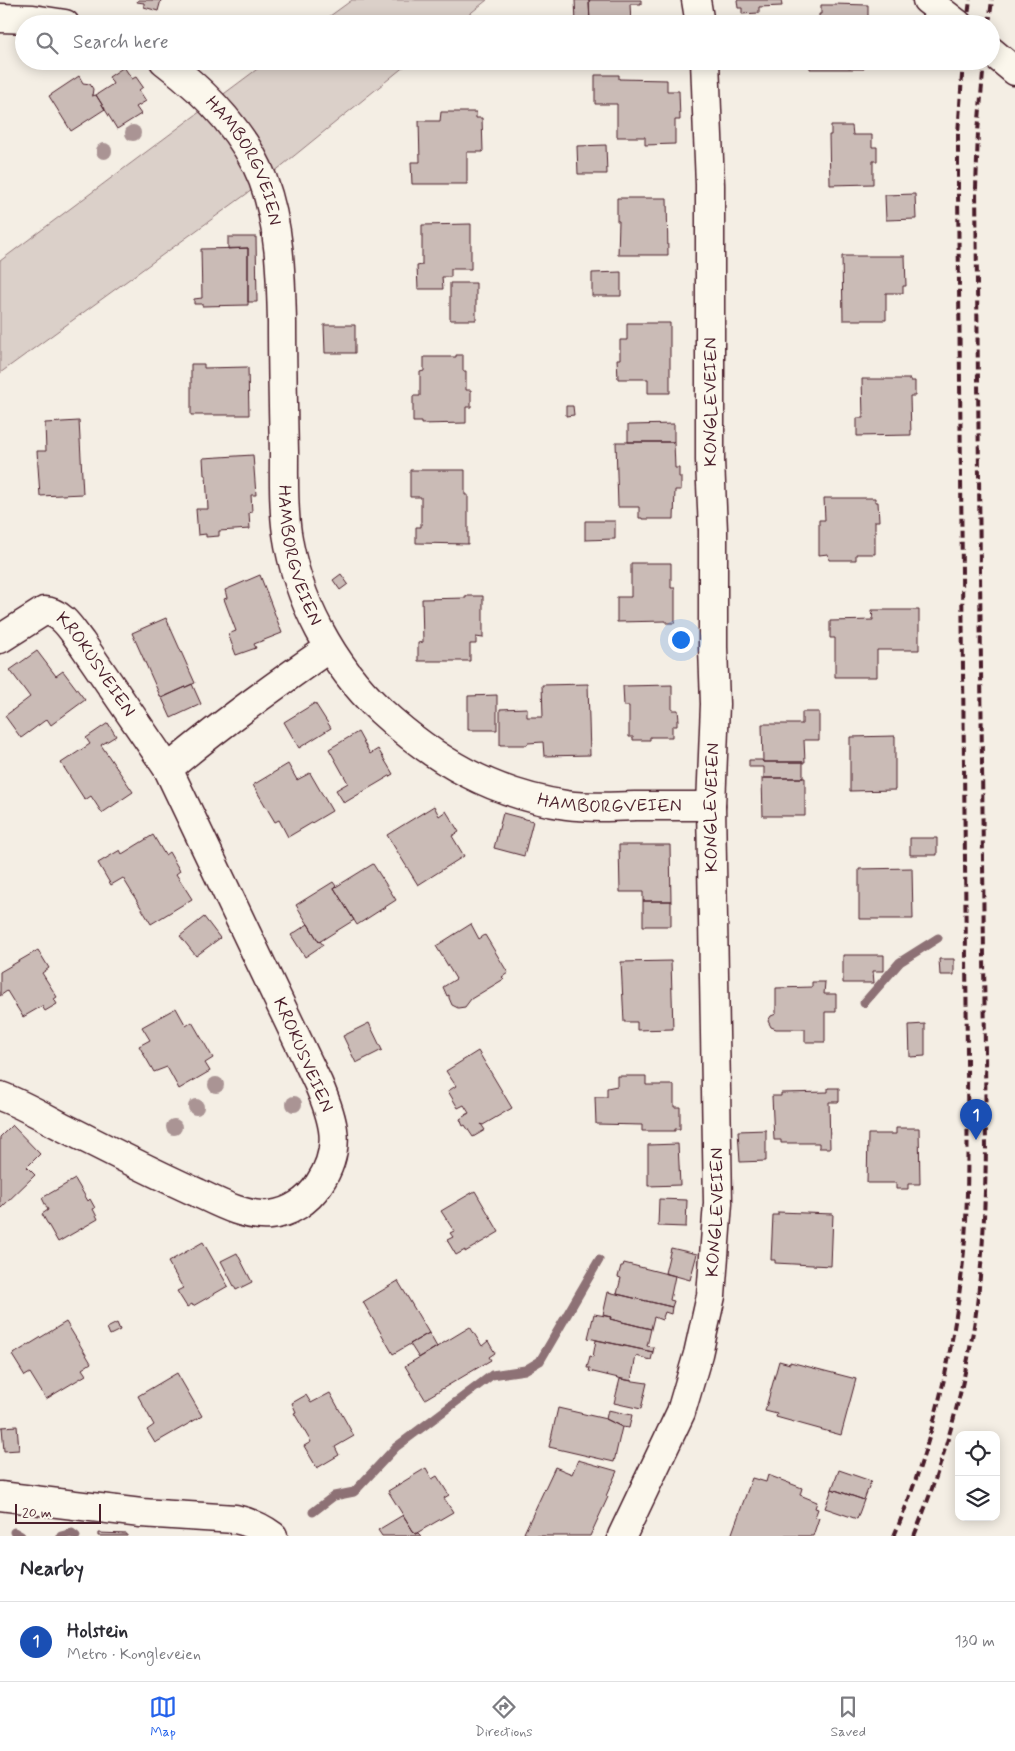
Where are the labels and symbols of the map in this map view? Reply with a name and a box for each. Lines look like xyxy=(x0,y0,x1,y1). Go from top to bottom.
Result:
street label: HAMBORGVEIEN xyxy=(200,91,287,227)
street label: KONGLEVEIEN xyxy=(699,337,723,467)
street label: HAMBORGVEIEN xyxy=(272,485,327,630)
street label: KROKUSVEIEN xyxy=(50,607,141,722)
your location xyxy=(668,627,694,653)
street label: KONGLEVEIEN xyxy=(699,742,725,873)
street label: HAMBORGVEIEN xyxy=(535,788,682,819)
street label: KROKUSVEIEN xyxy=(267,994,339,1116)
pin: 1 xyxy=(960,1099,992,1140)
street label: KONGLEVEIEN xyxy=(700,1147,730,1278)
scale bar xyxy=(15,1501,101,1524)

